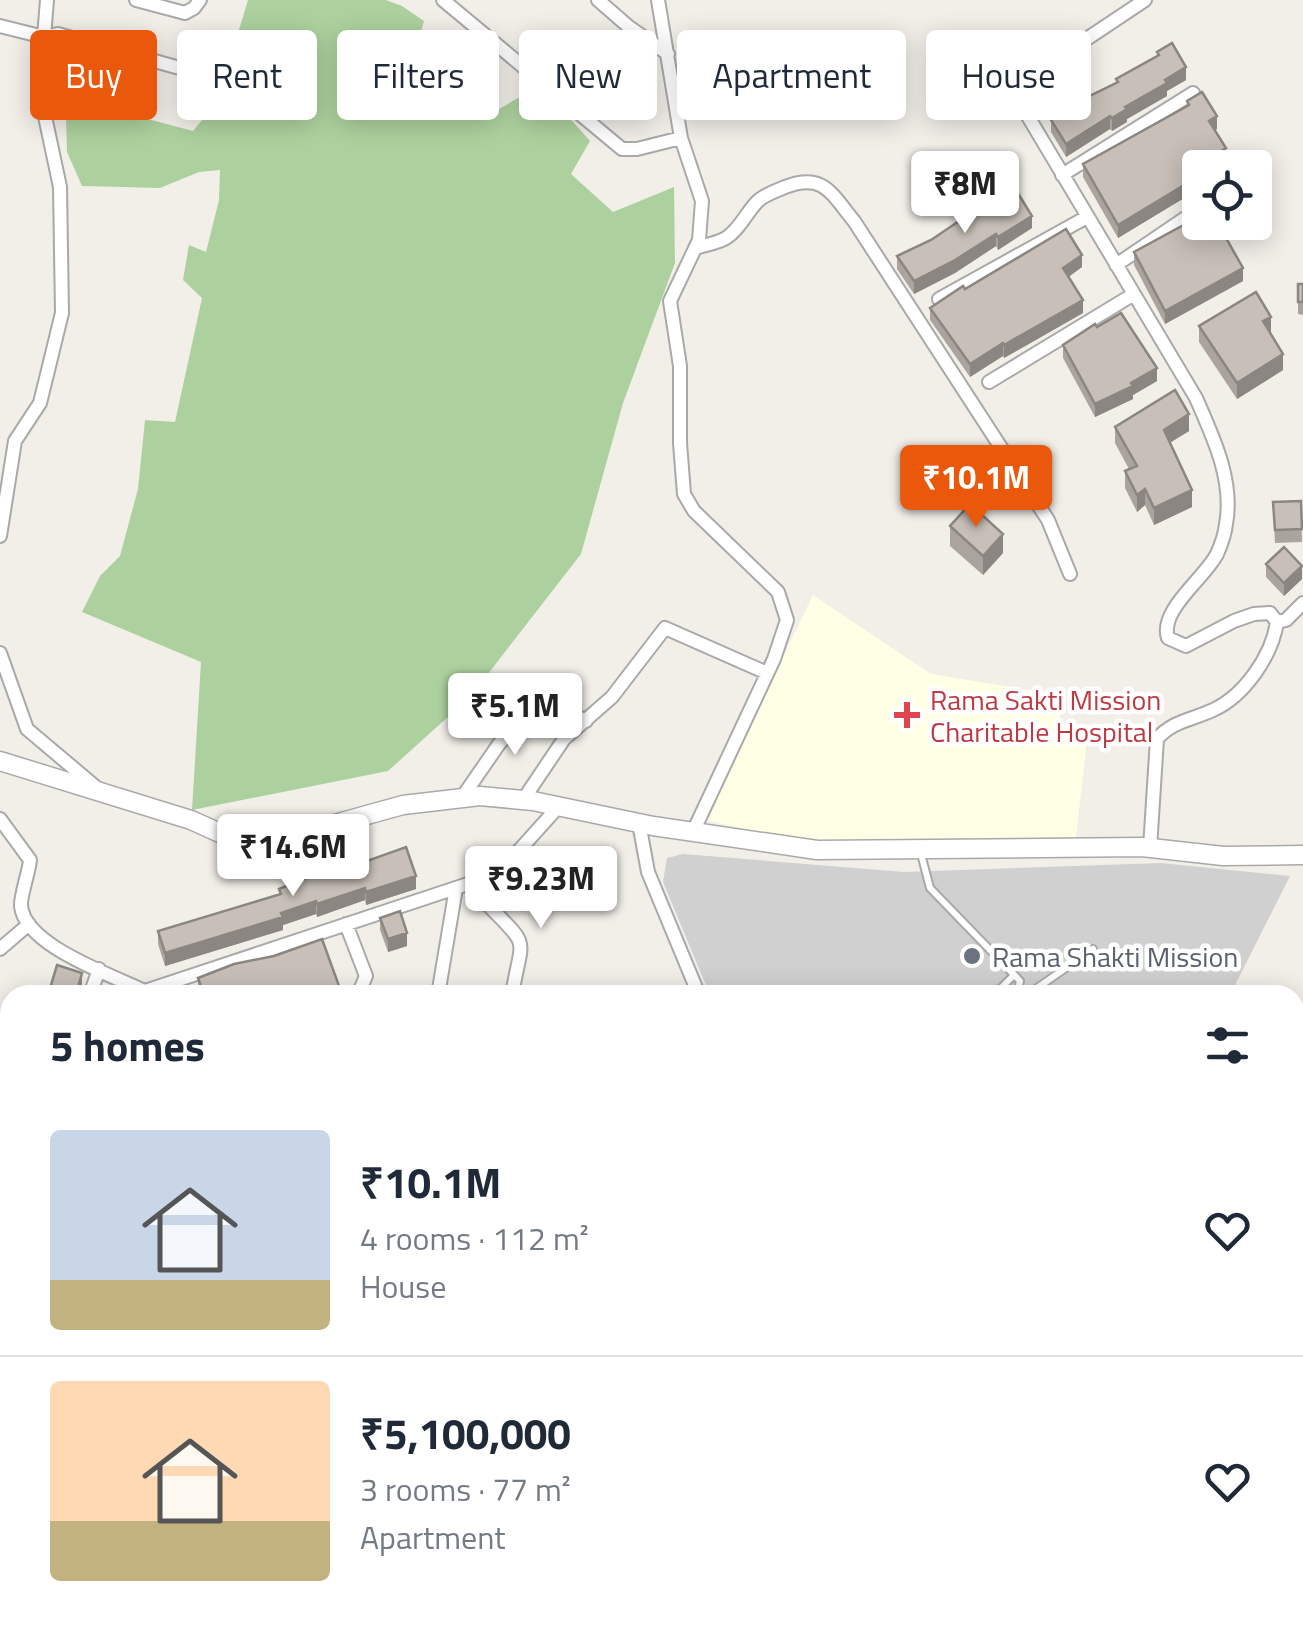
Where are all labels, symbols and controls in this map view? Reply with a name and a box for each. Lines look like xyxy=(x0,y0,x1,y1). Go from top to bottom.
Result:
chip: Buy xyxy=(30,30,157,120)
chip: Rent xyxy=(177,30,317,120)
chip: Filters xyxy=(337,30,499,120)
chip: New xyxy=(519,30,657,120)
chip: Apartment xyxy=(677,30,906,120)
chip: House xyxy=(926,30,1091,120)
map controls xyxy=(1182,150,1272,240)
button: locate xyxy=(1182,150,1272,240)
pin: ₹8M xyxy=(917,151,1013,236)
text: ₹8M xyxy=(933,159,997,207)
pin: ₹10.1M xyxy=(895,445,1057,530)
text: ₹10.1M xyxy=(922,453,1030,501)
pin: ₹5.1M xyxy=(445,673,585,758)
place label: Rama Sakti Mission Charitable Hospital xyxy=(930,678,1161,753)
text: ₹5.1M xyxy=(470,681,560,729)
marker: Rama Sakti Mission Charitable Hospital xyxy=(894,702,920,728)
pin: ₹14.6M xyxy=(212,814,374,899)
text: ₹14.6M xyxy=(239,822,347,870)
pin: ₹9.23M xyxy=(460,846,622,931)
text: ₹9.23M xyxy=(487,854,595,902)
place label: Rama Shakti Mission xyxy=(992,935,1238,978)
marker: Rama Shakti Mission xyxy=(961,945,983,967)
text: 5 homes xyxy=(50,1013,205,1077)
icon: filters xyxy=(1200,1018,1255,1073)
text: ₹10.1M xyxy=(360,1150,501,1214)
icon: home xyxy=(130,1170,250,1290)
icon: heart xyxy=(1200,1203,1255,1258)
text: 4 rooms · 112 m² xyxy=(360,1214,589,1262)
text: House xyxy=(360,1262,446,1310)
text: ₹5,100,000 xyxy=(360,1401,571,1465)
icon: home xyxy=(130,1421,250,1541)
icon: heart xyxy=(1200,1454,1255,1509)
text: 3 rooms · 77 m² xyxy=(360,1465,571,1513)
text: Apartment xyxy=(360,1513,506,1561)

